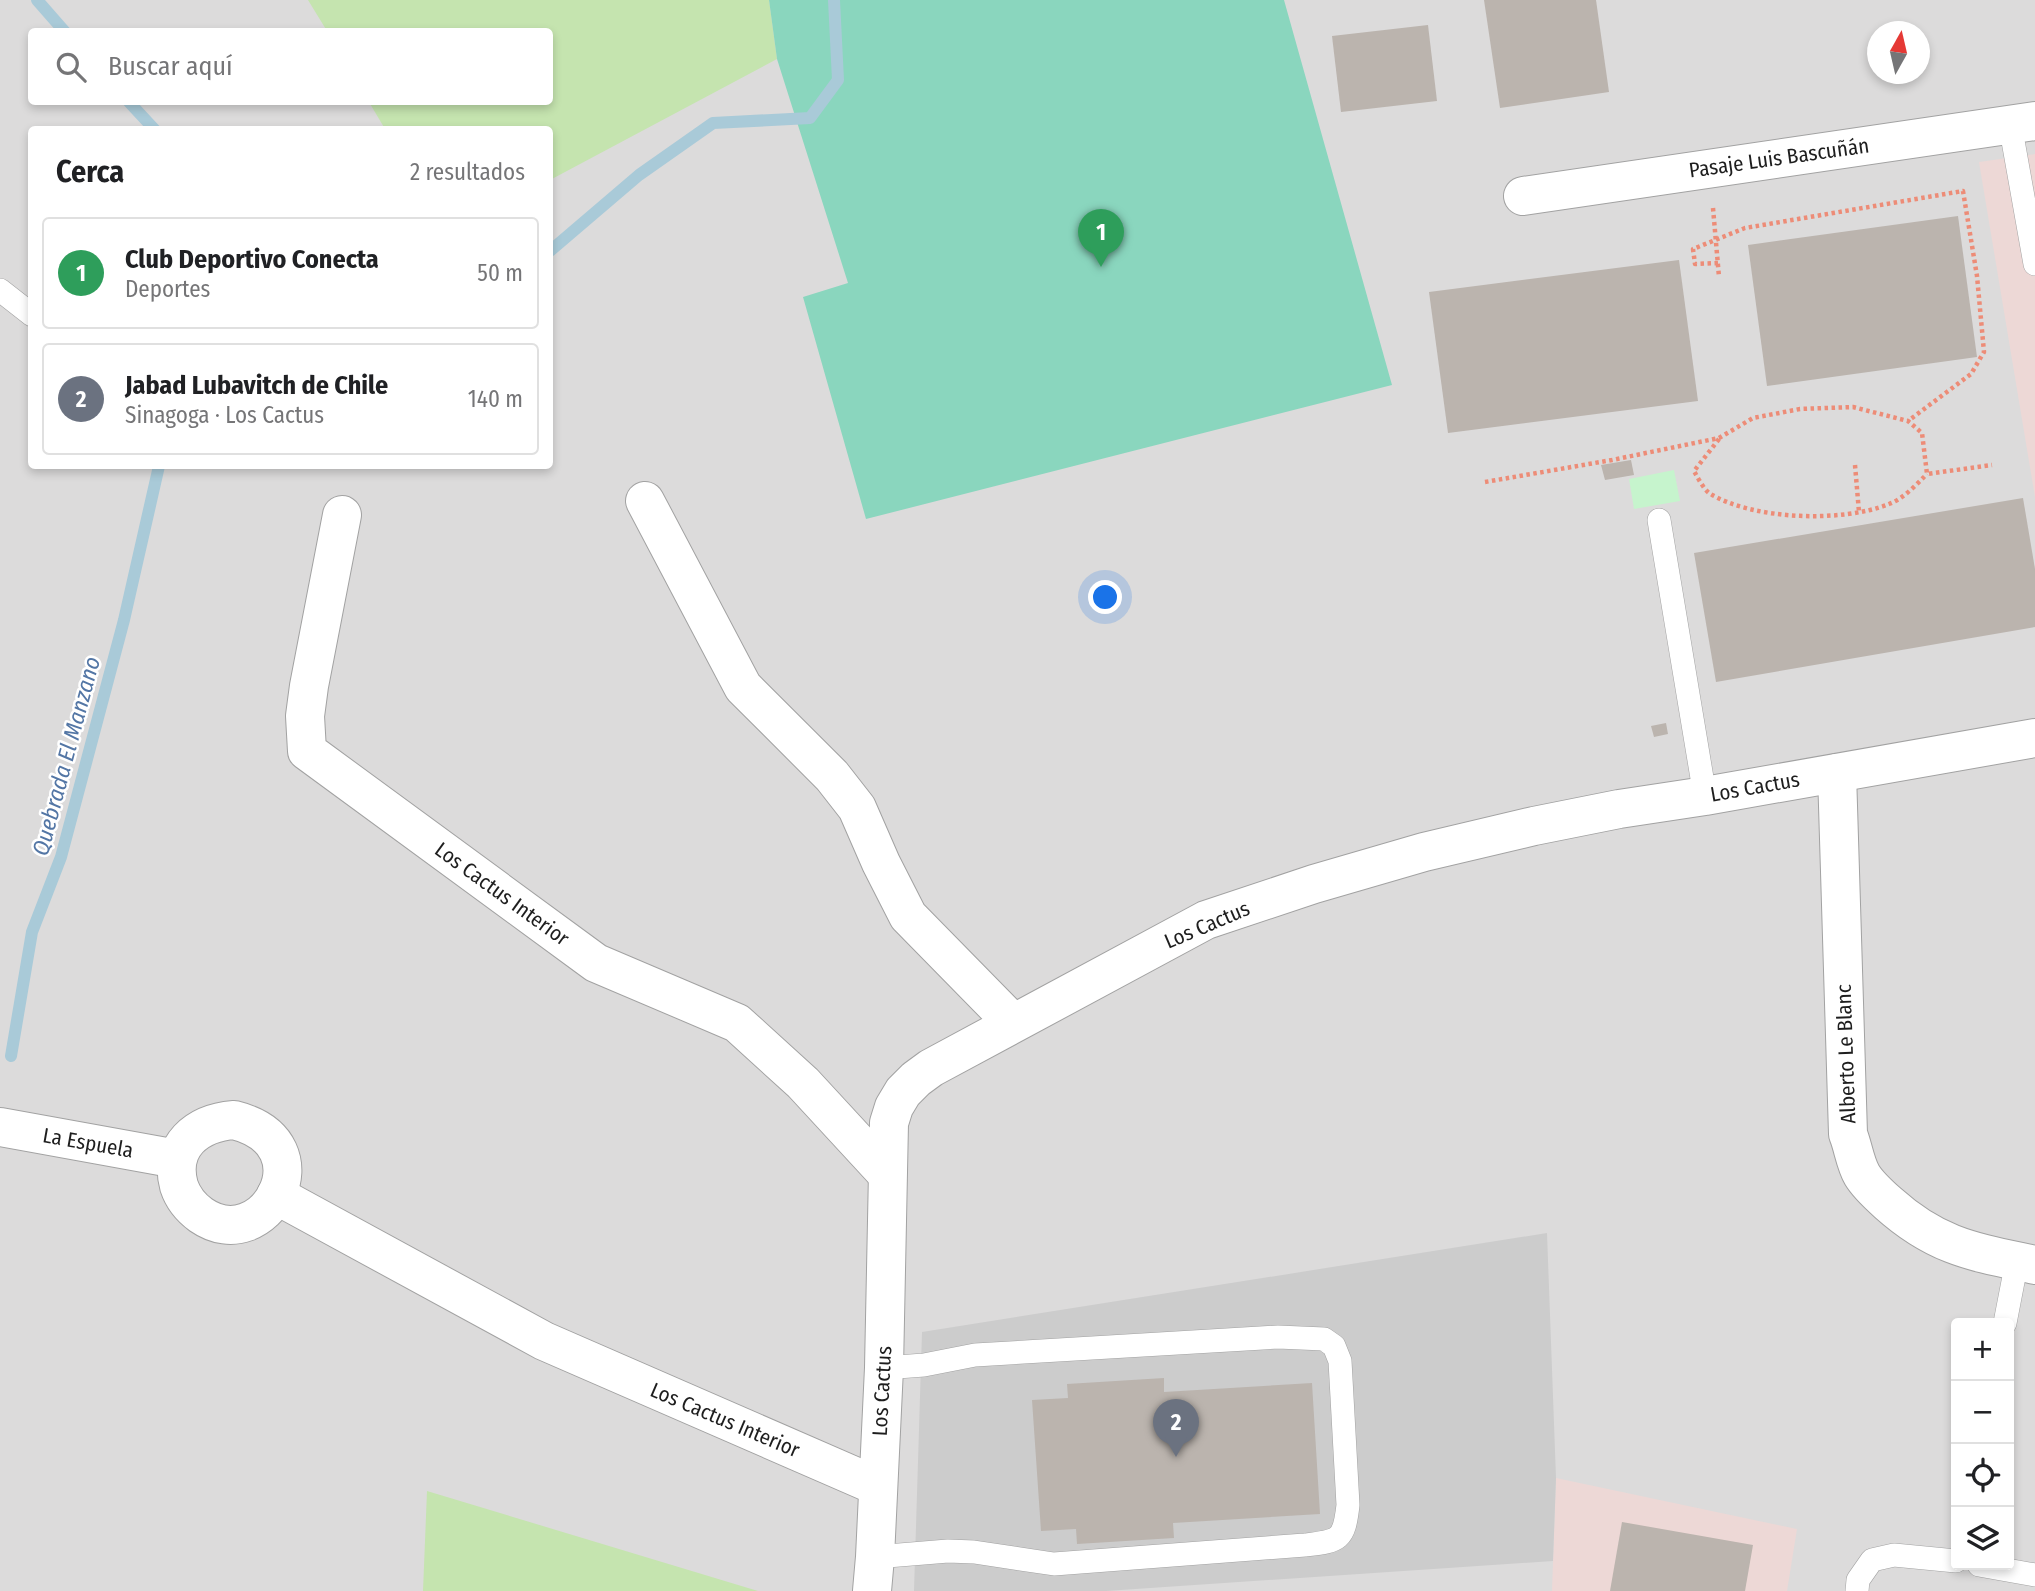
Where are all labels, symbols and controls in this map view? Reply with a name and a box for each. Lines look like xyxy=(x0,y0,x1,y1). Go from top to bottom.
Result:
north arrow xyxy=(1867,21,1930,84)
search box xyxy=(28,28,553,105)
icon: search xyxy=(52,48,90,86)
text: Buscar aquí xyxy=(108,51,233,82)
street label: Pasaje Luis Bascuñán xyxy=(1687,132,1871,184)
text: Cerca xyxy=(56,154,124,190)
text: 2 resultados xyxy=(410,158,525,186)
pin: 1 xyxy=(1078,209,1124,267)
text: Club Deportivo Conecta xyxy=(125,244,379,275)
text: 1 xyxy=(76,259,86,287)
text: 50 m xyxy=(477,259,523,287)
text: Deportes xyxy=(125,275,210,303)
text: Jabad Lubavitch de Chile xyxy=(125,370,388,401)
text: 2 xyxy=(76,385,86,413)
text: 140 m xyxy=(468,385,523,413)
text: Sinagoga · Los Cactus xyxy=(125,401,324,429)
your location xyxy=(1088,580,1122,614)
water label: Quebrada El Manzano xyxy=(26,653,106,859)
street label: Los Cactus xyxy=(1708,766,1802,808)
street label: Los Cactus Interior xyxy=(430,837,575,952)
street label: Los Cactus xyxy=(1160,895,1254,955)
street label: Alberto Le Blanc xyxy=(1831,984,1861,1124)
street label: La Espuela xyxy=(41,1122,135,1164)
map controls xyxy=(1951,1318,2014,1570)
button: + xyxy=(1951,1318,2014,1381)
street label: Los Cactus xyxy=(867,1345,897,1437)
street label: Los Cactus Interior xyxy=(646,1377,804,1463)
button: − xyxy=(1951,1381,2014,1444)
pin: 2 xyxy=(1153,1399,1199,1457)
button: locate xyxy=(1951,1444,2014,1507)
button: layers xyxy=(1951,1507,2014,1570)

